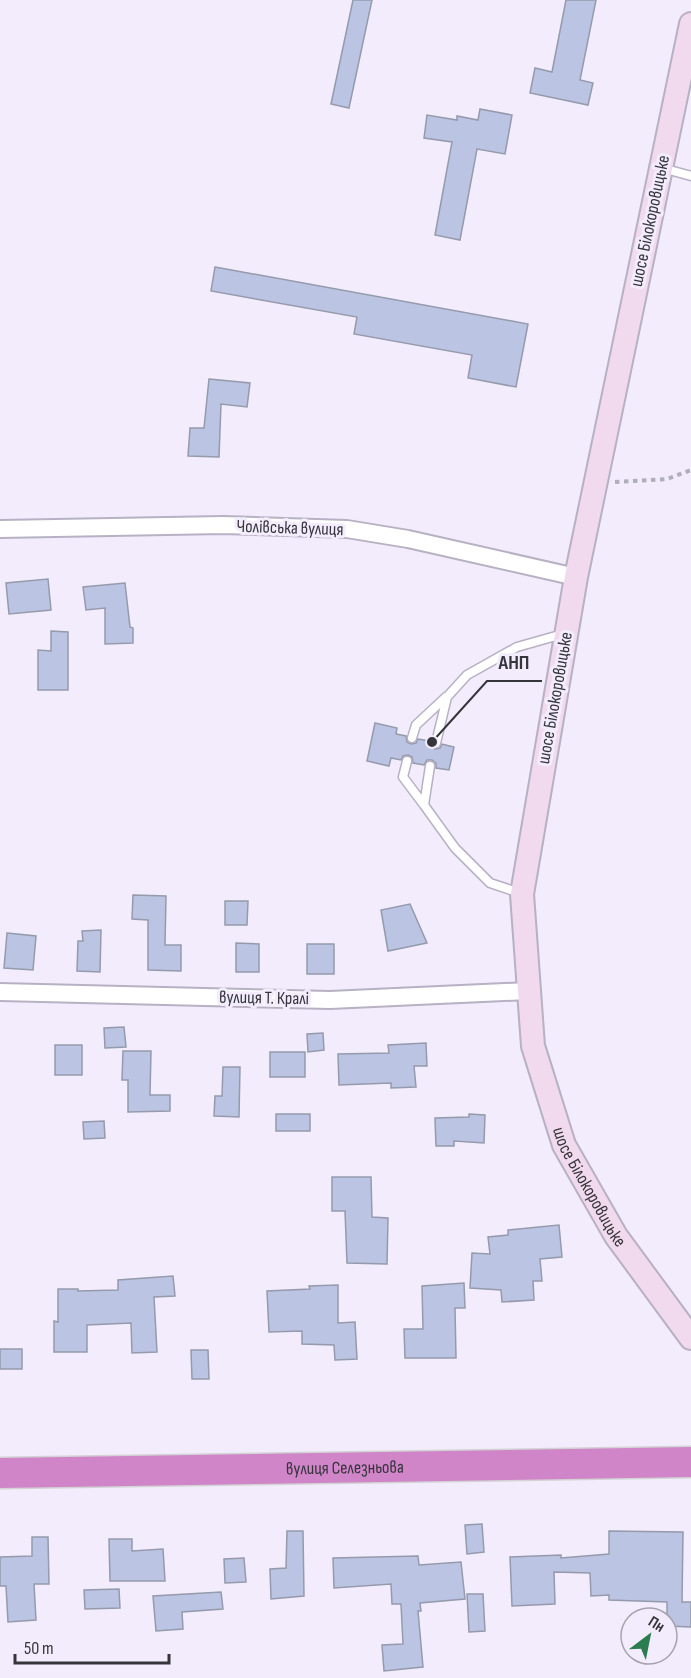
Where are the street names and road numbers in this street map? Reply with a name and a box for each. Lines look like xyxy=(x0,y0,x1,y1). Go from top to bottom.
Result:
street label: шосе Білокоровицьке xyxy=(626,153,674,289)
street label: Чолівська вулиця xyxy=(236,516,344,540)
street label: шосе Білокоровицьке xyxy=(533,630,577,766)
street label: вулиця Т. Кралі xyxy=(219,987,309,1009)
street label: шосе Білокоровицьке xyxy=(548,1124,631,1251)
street label: вулиця Селезньова xyxy=(286,1456,404,1479)

